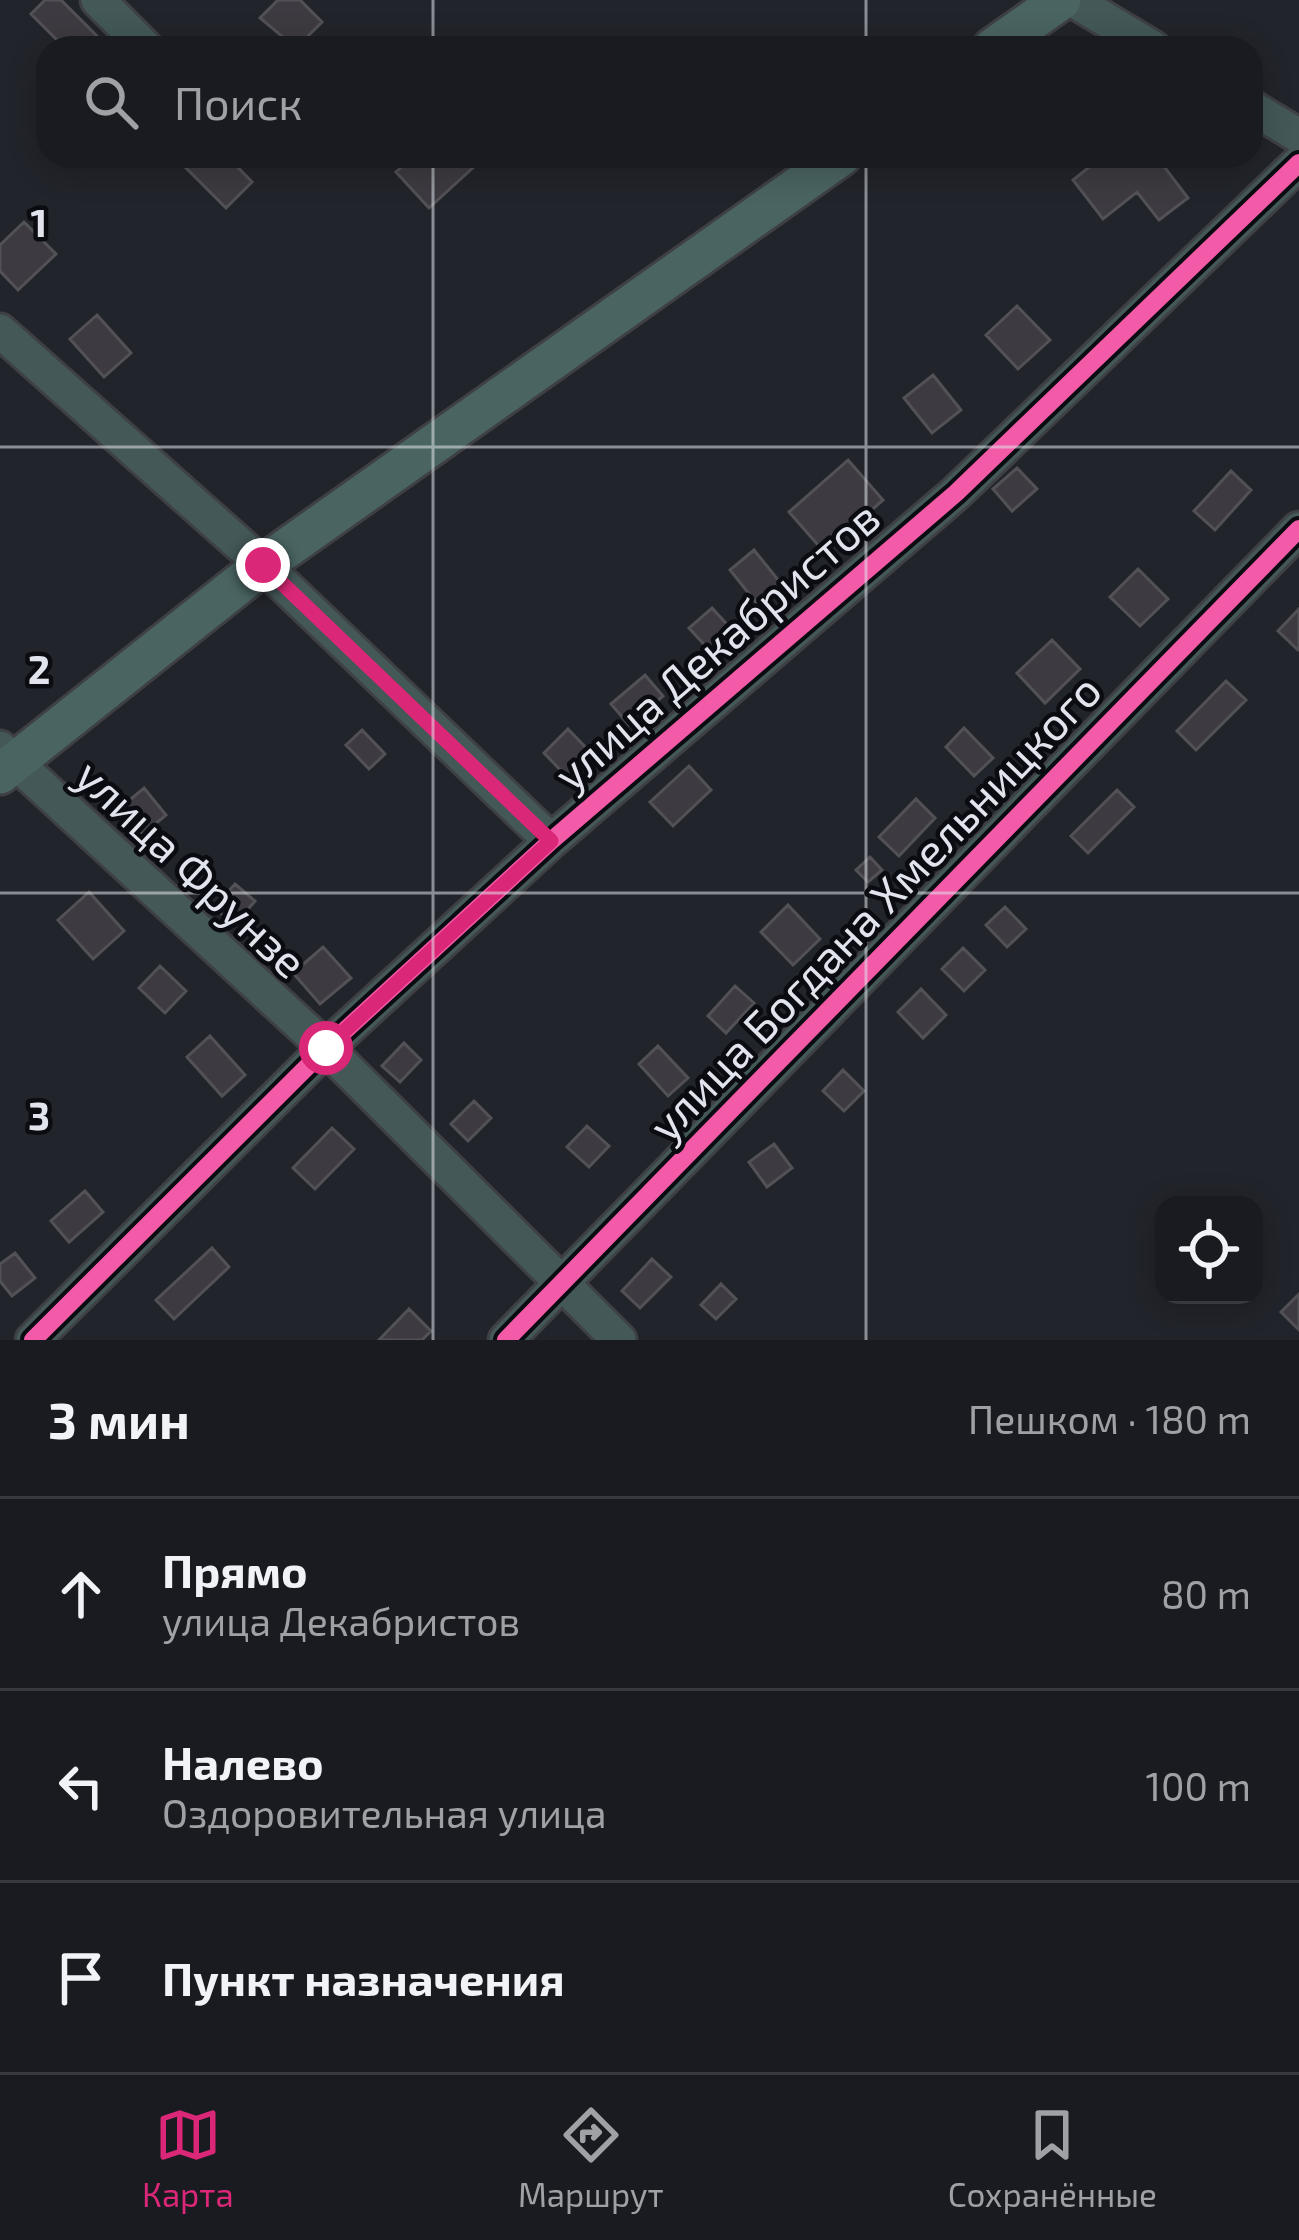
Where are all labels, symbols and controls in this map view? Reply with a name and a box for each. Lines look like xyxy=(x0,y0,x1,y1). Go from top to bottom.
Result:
search box xyxy=(36,36,1263,168)
icon: search xyxy=(78,69,144,135)
text: Поиск xyxy=(174,75,302,129)
text: 1 xyxy=(31,198,47,245)
street label: улица Декабристов xyxy=(542,489,890,801)
route end xyxy=(236,538,290,592)
text: 2 xyxy=(28,645,50,692)
street label: улица Богдана Хмельницкого xyxy=(636,662,1112,1152)
street label: улица Фрунзе xyxy=(65,747,319,989)
route start xyxy=(299,1021,353,1075)
text: 3 xyxy=(28,1091,50,1138)
map controls xyxy=(1155,1196,1263,1304)
button: locate xyxy=(1155,1196,1263,1304)
text: 3 мин xyxy=(48,1388,190,1449)
text: Пешком · 180 m xyxy=(968,1395,1251,1442)
text: Прямо xyxy=(162,1543,308,1597)
icon: ahead xyxy=(48,1561,114,1627)
text: 80 m xyxy=(1161,1570,1251,1617)
text: улица Декабристов xyxy=(162,1597,520,1644)
text: Налево xyxy=(162,1735,324,1789)
icon: left xyxy=(48,1753,114,1819)
text: 100 m xyxy=(1146,1762,1251,1809)
text: Оздоровительная улица xyxy=(162,1789,607,1836)
icon: arrive xyxy=(48,1945,114,2011)
text: Пункт назначения xyxy=(162,1951,565,2005)
tab: Карта xyxy=(142,2102,234,2214)
tab: Маршрут xyxy=(518,2102,664,2214)
tab: Сохранённые xyxy=(948,2102,1157,2214)

